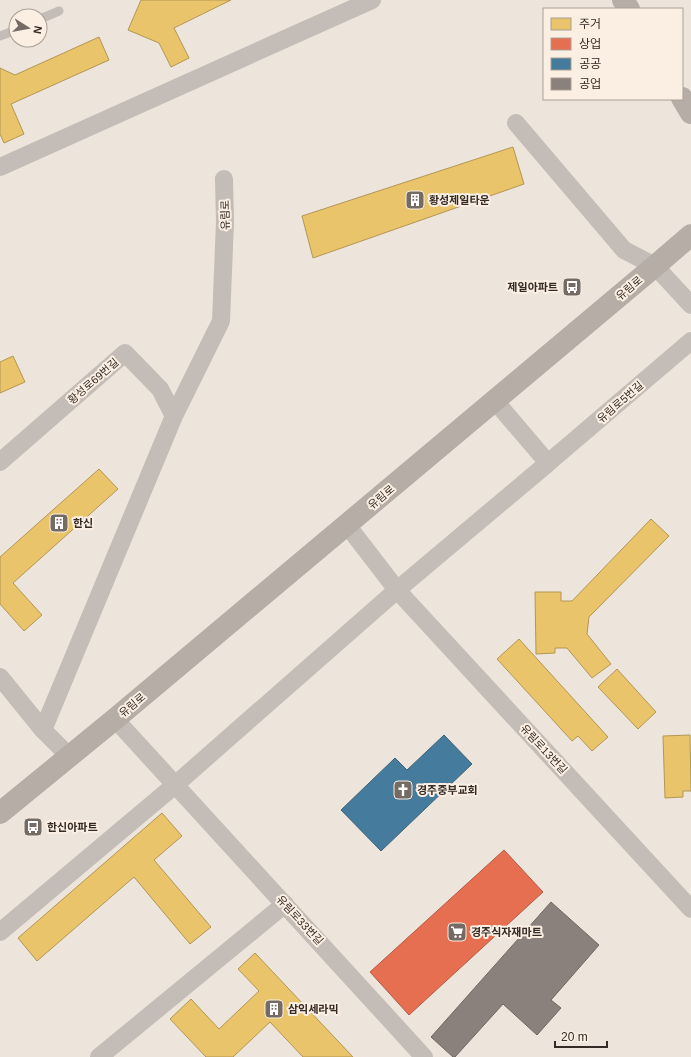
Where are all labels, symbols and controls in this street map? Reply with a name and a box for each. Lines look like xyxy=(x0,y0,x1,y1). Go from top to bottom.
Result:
north arrow xyxy=(8,8,48,48)
legend xyxy=(543,8,683,100)
text: 주거 xyxy=(579,17,601,31)
text: N xyxy=(31,25,44,35)
text: 상업 xyxy=(579,37,601,51)
text: 공공 xyxy=(579,57,601,71)
text: 공업 xyxy=(579,77,601,91)
building icon: 황성제일타운 xyxy=(404,189,426,211)
place label: 황성제일타운 xyxy=(429,194,490,206)
street label: 유림로 xyxy=(219,200,231,230)
street label: 유림로 xyxy=(614,274,644,302)
bus stop icon: 제일아파트 xyxy=(561,276,583,298)
place label: 제일아파트 xyxy=(507,281,558,293)
street label: 황성로69번길 xyxy=(65,356,121,406)
street label: 유림로5번길 xyxy=(595,379,645,425)
street label: 유림로 xyxy=(366,483,396,511)
building icon: 한신 xyxy=(48,512,70,534)
place label: 한신 xyxy=(73,517,93,529)
street label: 유림로 xyxy=(117,691,147,719)
street label: 유림로13번길 xyxy=(518,722,570,776)
church icon: 경주중부교회 xyxy=(392,779,414,801)
place label: 경주중부교회 xyxy=(417,784,478,796)
bus stop icon: 한신아파트 xyxy=(22,816,44,838)
place label: 한신아파트 xyxy=(47,821,98,833)
street label: 유림로33번길 xyxy=(274,893,326,947)
supermarket icon: 경주식자재마트 xyxy=(446,921,468,943)
place label: 경주식자재마트 xyxy=(471,926,542,938)
building icon: 삼익세라믹 xyxy=(263,998,285,1020)
place label: 삼익세라믹 xyxy=(288,1003,339,1015)
scale bar xyxy=(555,1023,607,1049)
text: 20 m xyxy=(561,1030,588,1044)

